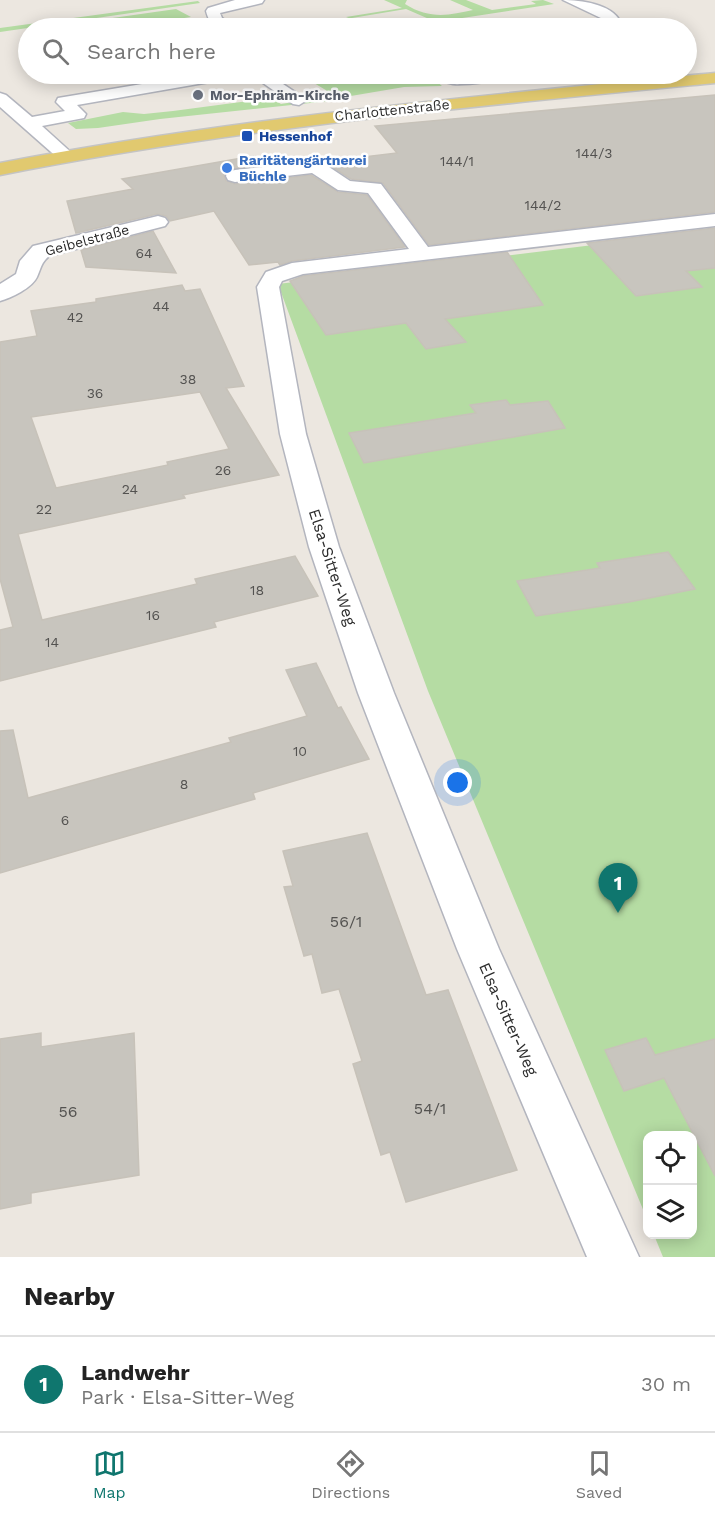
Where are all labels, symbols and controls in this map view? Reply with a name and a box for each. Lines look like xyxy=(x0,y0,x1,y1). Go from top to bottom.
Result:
search box xyxy=(18,18,697,84)
icon: search xyxy=(39,35,72,68)
text: Search here xyxy=(87,39,216,64)
place label: Mor-Ephräm-Kirche xyxy=(210,87,349,103)
marker: Mor-Ephräm-Kirche xyxy=(191,88,205,102)
street label: Charlottenstraße xyxy=(334,96,450,124)
place label: Hessenhof xyxy=(259,128,332,144)
marker: Hessenhof xyxy=(240,129,254,143)
house number: 144/3 xyxy=(576,145,612,161)
place label: Raritätengärtnerei Büchle xyxy=(239,152,367,184)
house number: 144/1 xyxy=(440,153,474,169)
marker: Raritätengärtnerei Büchle xyxy=(220,161,234,175)
house number: 144/2 xyxy=(525,197,561,213)
street label: Geibelstraße xyxy=(43,221,131,259)
house number: 64 xyxy=(135,245,153,261)
house number: 44 xyxy=(152,298,170,314)
house number: 42 xyxy=(67,309,83,325)
house number: 38 xyxy=(180,371,196,387)
house number: 36 xyxy=(87,385,103,401)
house number: 26 xyxy=(215,462,231,478)
house number: 24 xyxy=(122,481,138,497)
house number: 22 xyxy=(36,501,52,517)
street label: Elsa-Sitter-Weg xyxy=(305,506,361,628)
house number: 18 xyxy=(250,582,264,598)
house number: 16 xyxy=(146,607,160,623)
house number: 14 xyxy=(45,634,59,650)
house number: 10 xyxy=(293,743,307,759)
your location xyxy=(443,768,472,797)
house number: 8 xyxy=(180,776,188,792)
house number: 6 xyxy=(61,812,69,828)
pin: 1 xyxy=(598,864,638,913)
house number: 56/1 xyxy=(330,912,362,931)
street label: Elsa-Sitter-Weg xyxy=(475,960,542,1079)
house number: 54/1 xyxy=(414,1099,446,1118)
house number: 56 xyxy=(58,1102,78,1121)
map controls xyxy=(643,1131,697,1239)
button: locate xyxy=(643,1131,697,1185)
button: layers xyxy=(643,1185,697,1239)
text: Nearby xyxy=(24,1281,115,1311)
text: Landwehr xyxy=(81,1360,190,1385)
text: 1 xyxy=(39,1372,48,1396)
text: 30 m xyxy=(641,1372,691,1396)
text: Park · Elsa-Sitter-Weg xyxy=(81,1385,294,1409)
tab: Map xyxy=(93,1447,126,1502)
tab: Directions xyxy=(311,1447,390,1502)
tab: Saved xyxy=(576,1447,622,1502)

